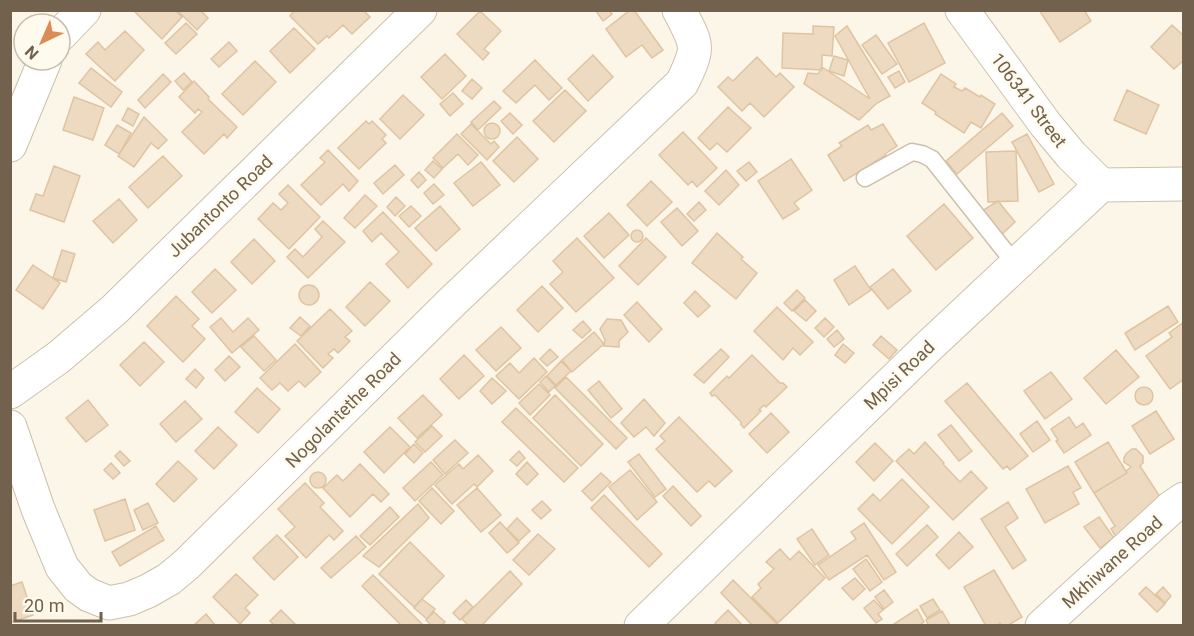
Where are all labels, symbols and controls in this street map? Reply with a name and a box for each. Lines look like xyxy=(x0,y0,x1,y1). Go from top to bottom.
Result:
north arrow xyxy=(12,12,72,72)
text: N xyxy=(21,42,43,63)
street label: 106341 Street xyxy=(987,49,1071,151)
street label: Jubantonto Road xyxy=(163,151,277,261)
street label: Mpisi Road xyxy=(859,336,939,414)
street label: Nogolantethe Road xyxy=(281,348,405,472)
street label: Mkhiwane Road xyxy=(1058,511,1166,613)
scale bar xyxy=(15,585,100,623)
text: 20 m xyxy=(24,595,64,616)

